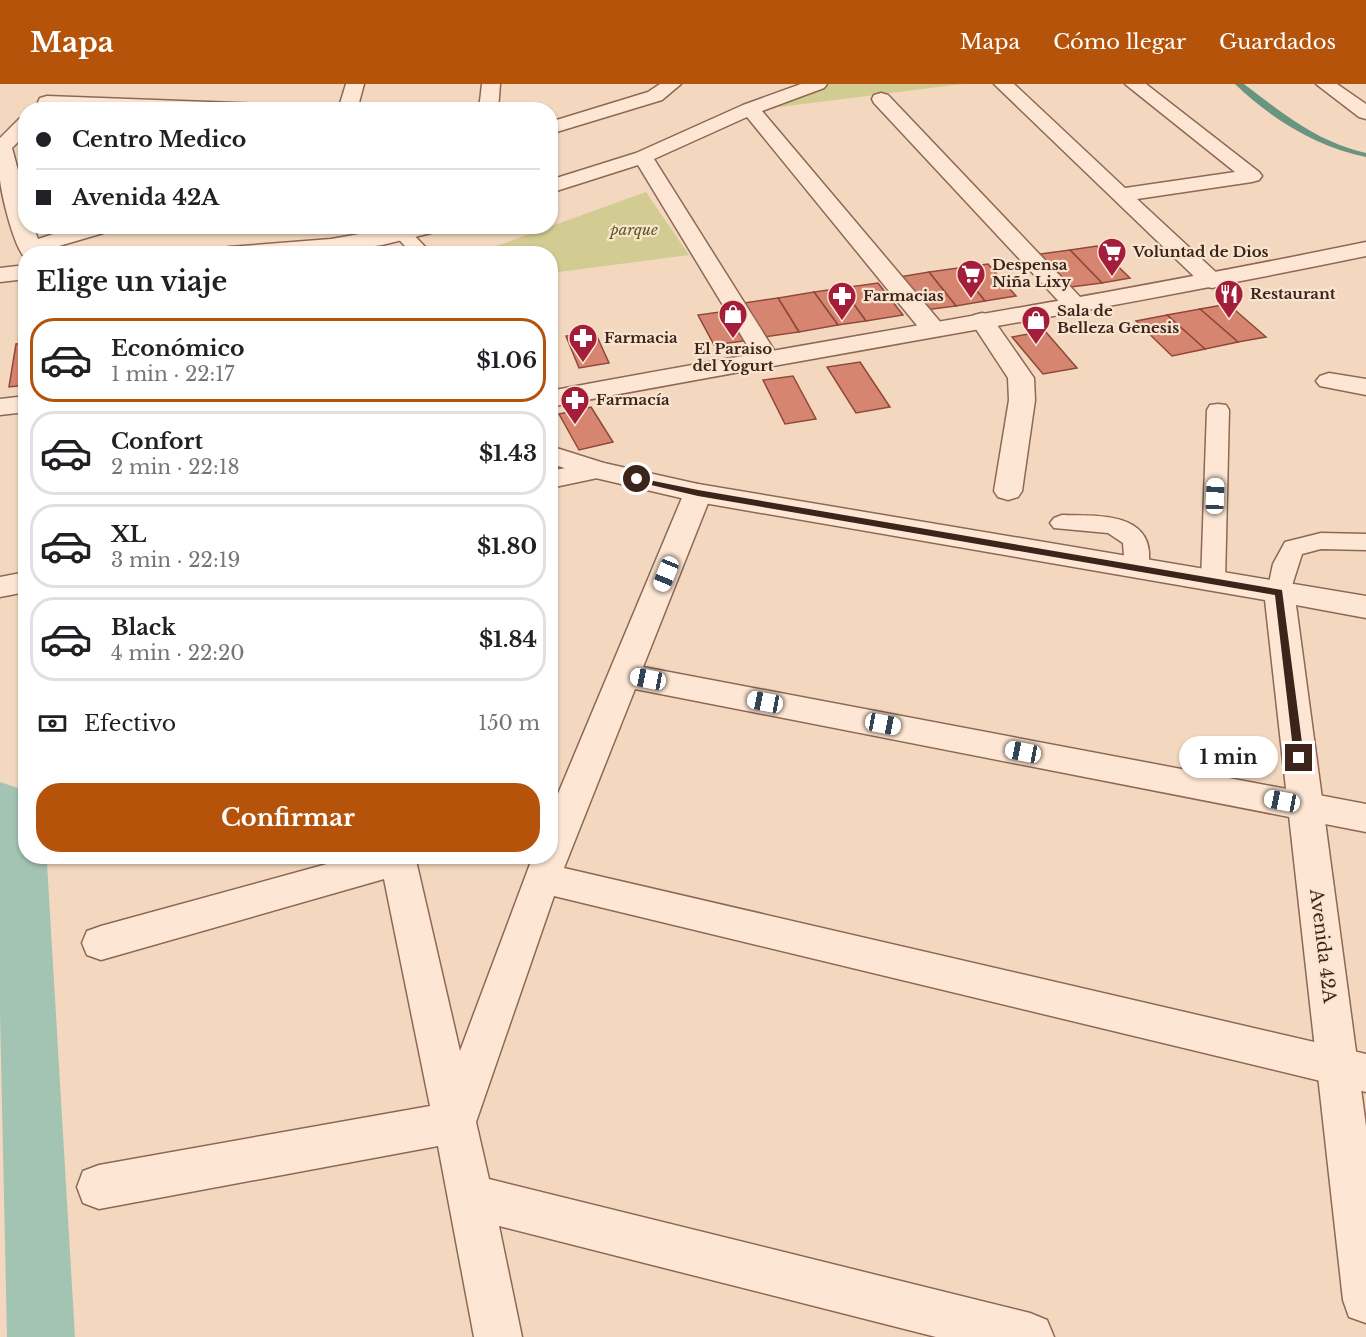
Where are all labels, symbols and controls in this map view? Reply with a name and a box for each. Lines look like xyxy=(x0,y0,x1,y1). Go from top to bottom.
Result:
text: Mapa xyxy=(30,25,114,60)
text: Mapa xyxy=(960,29,1020,55)
text: Cómo llegar xyxy=(1053,29,1186,55)
text: Guardados xyxy=(1219,29,1336,55)
text: Centro Medico xyxy=(72,126,246,153)
text: Avenida 42A xyxy=(72,184,219,211)
park label: parque xyxy=(608,220,658,239)
supermarket icon: Voluntad de Dios xyxy=(1096,236,1128,278)
place label: Voluntad de Dios xyxy=(1132,242,1269,261)
place label: Despensa Niña Lixy xyxy=(992,255,1071,291)
supermarket icon: Despensa Niña Lixy xyxy=(955,258,987,300)
text: Elige un viaje xyxy=(36,265,227,298)
restaurant icon: Restaurant xyxy=(1213,278,1245,320)
pharmacy icon: Farmacias xyxy=(826,280,858,322)
place label: Restaurant xyxy=(1250,284,1336,303)
place label: Farmacias xyxy=(863,286,944,305)
shop icon: El Paraiso del Yogurt xyxy=(717,298,749,340)
place label: Sala de Belleza Genesis xyxy=(1057,301,1179,337)
shop icon: Sala de Belleza Genesis xyxy=(1020,304,1052,346)
pharmacy icon: Farmacia xyxy=(567,322,599,364)
place label: Farmacia xyxy=(604,328,678,347)
icon: car xyxy=(39,333,93,387)
text: Económico xyxy=(111,335,244,362)
place label: El Paraiso del Yogurt xyxy=(693,339,774,375)
text: $1.06 xyxy=(477,347,537,374)
text: 1 min · 22:17 xyxy=(111,362,234,386)
pharmacy icon: Farmacía xyxy=(559,384,591,426)
place label: Farmacía xyxy=(596,390,670,409)
icon: car xyxy=(39,426,93,480)
text: Confort xyxy=(111,428,203,455)
text: $1.43 xyxy=(479,440,537,467)
text: 2 min · 22:18 xyxy=(111,455,240,479)
route start xyxy=(623,465,650,492)
car xyxy=(1205,478,1225,514)
icon: car xyxy=(39,519,93,573)
text: XL xyxy=(111,521,146,548)
text: $1.80 xyxy=(477,533,537,560)
text: 3 min · 22:19 xyxy=(111,548,240,572)
car xyxy=(651,554,681,594)
icon: car xyxy=(39,612,93,666)
text: Black xyxy=(111,614,176,641)
text: $1.84 xyxy=(479,626,537,653)
text: 4 min · 22:20 xyxy=(111,641,245,665)
car xyxy=(629,667,667,691)
car xyxy=(746,690,784,714)
icon: cash xyxy=(36,707,69,740)
text: Efectivo xyxy=(84,710,176,737)
text: 150 m xyxy=(478,711,540,735)
car xyxy=(864,712,902,736)
callout: 1 min xyxy=(1179,737,1278,779)
car xyxy=(1004,740,1042,764)
route end xyxy=(1285,744,1312,771)
text: 1 min xyxy=(1200,745,1257,769)
button: Confirmar xyxy=(36,783,540,852)
car xyxy=(1263,789,1301,813)
street label: Avenida 42A xyxy=(1305,887,1341,1005)

